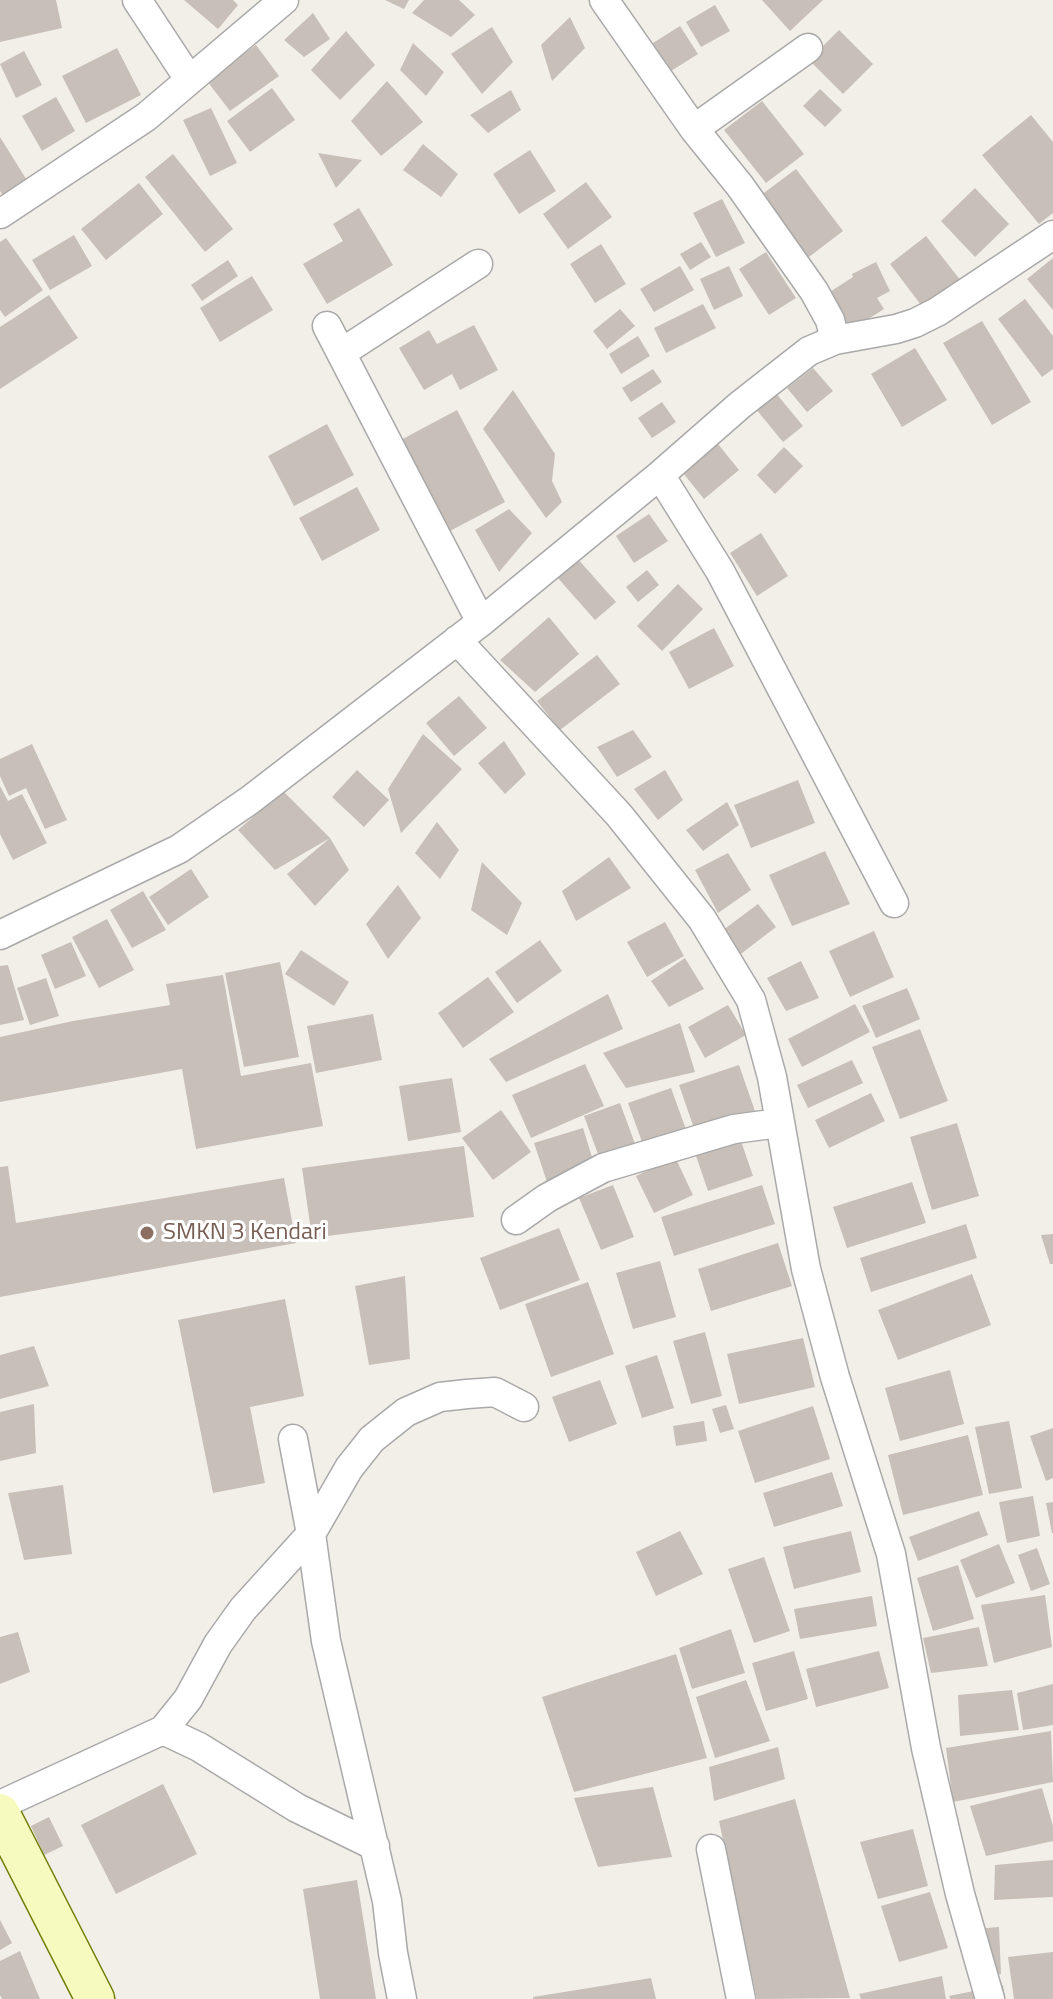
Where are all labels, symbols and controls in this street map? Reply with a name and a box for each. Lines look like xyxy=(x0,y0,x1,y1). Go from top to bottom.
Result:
place label: SMKN 3 Kendari xyxy=(163,1219,327,1247)
marker: SMKN 3 Kendari xyxy=(138,1224,156,1242)

